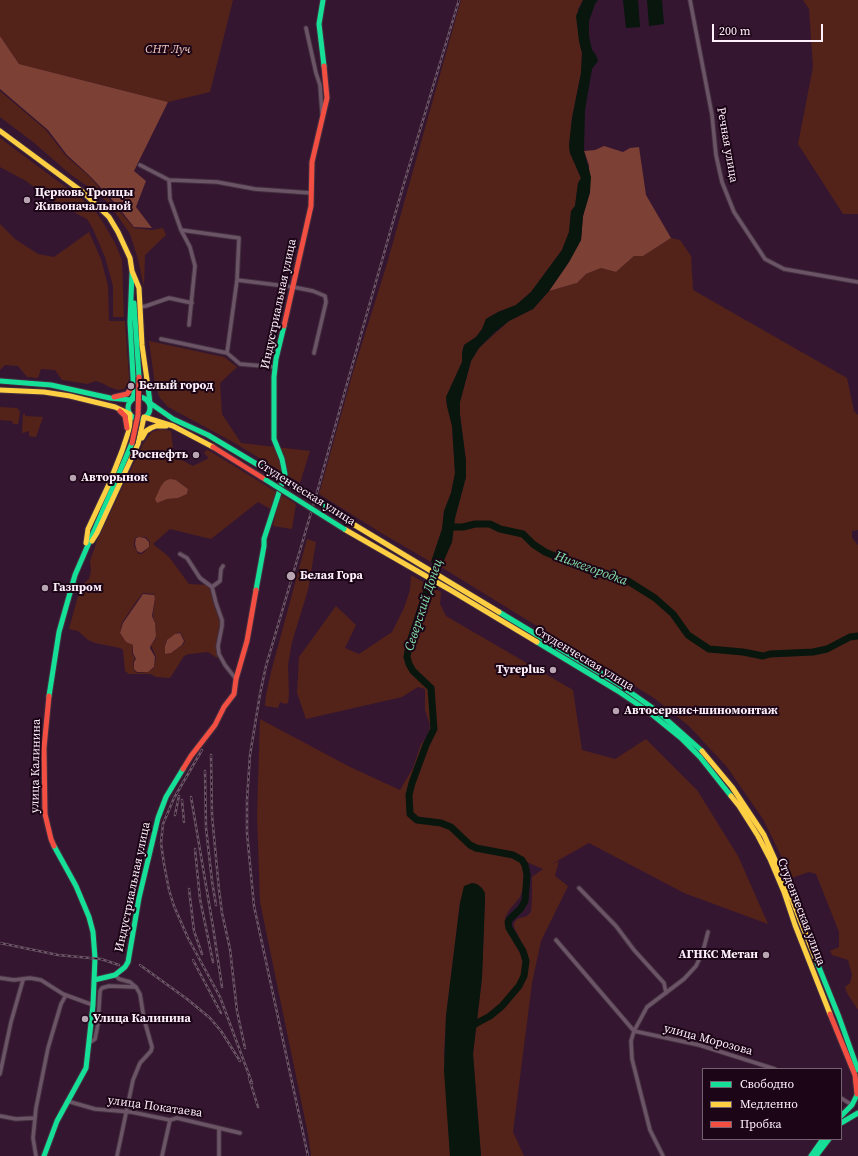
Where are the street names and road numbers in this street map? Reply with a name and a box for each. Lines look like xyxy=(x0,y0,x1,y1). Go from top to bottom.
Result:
street label: Речная улица xyxy=(713,106,741,184)
street label: Индустриальная улица xyxy=(258,238,300,370)
street label: Студенческая улица xyxy=(254,457,358,529)
street label: Студенческая улица xyxy=(532,624,636,694)
street label: улица Калинина xyxy=(28,719,44,813)
street label: Индустриальная улица xyxy=(112,821,154,953)
street label: Студенческая улица xyxy=(774,856,828,968)
street label: улица Морозова xyxy=(662,1021,754,1059)
street label: улица Покатаева xyxy=(107,1093,203,1121)

